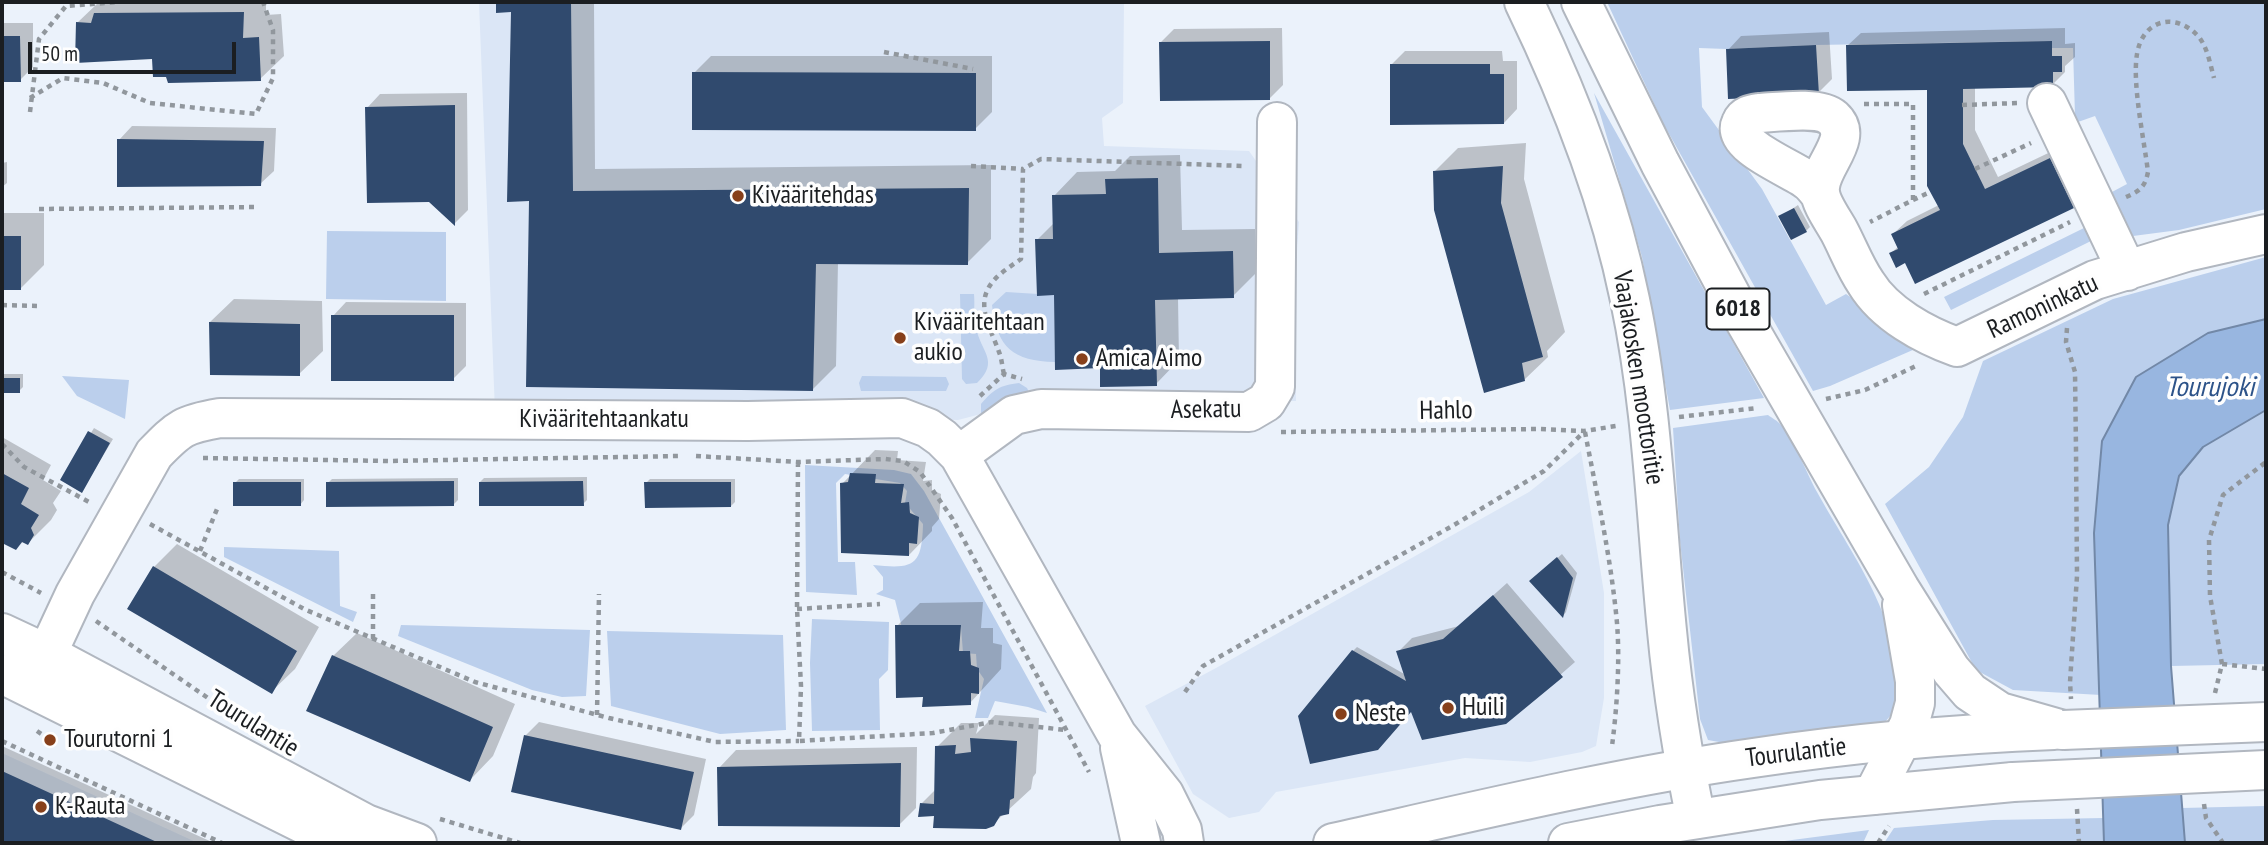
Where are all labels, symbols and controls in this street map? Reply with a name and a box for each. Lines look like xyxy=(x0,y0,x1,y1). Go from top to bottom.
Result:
scale bar xyxy=(32,28,240,72)
text: 50 m xyxy=(41,40,78,67)
place label: Kivääritehdas xyxy=(752,180,874,212)
marker: Kivääritehdas xyxy=(730,188,746,204)
street label: Ramoninkatu xyxy=(1983,268,2103,346)
street label: Vaajakosken moottoritie xyxy=(1606,269,1670,487)
road number: 6018 xyxy=(1706,288,1770,330)
place label: Kivääritehtaan aukio xyxy=(914,307,1045,368)
marker: Kivääritehtaan aukio xyxy=(892,330,908,346)
place label: Amica Aimo xyxy=(1096,343,1202,375)
marker: Amica Aimo xyxy=(1074,351,1090,367)
water label: Tourujoki xyxy=(2166,371,2254,405)
street label: Asekatu xyxy=(1170,394,1242,426)
street label: Hahlo xyxy=(1419,395,1473,427)
street label: Kivääritehtaankatu xyxy=(519,404,689,436)
street label: Tourulantie xyxy=(202,684,304,764)
place label: Huili xyxy=(1462,692,1505,724)
place label: Neste xyxy=(1355,698,1406,730)
marker: Huili xyxy=(1440,700,1456,716)
marker: Neste xyxy=(1333,706,1349,722)
place label: Tourutorni 1 xyxy=(64,724,173,756)
street label: Tourulantie xyxy=(1744,731,1848,775)
marker: Tourutorni 1 xyxy=(42,732,58,748)
place label: K-Rauta xyxy=(55,791,125,823)
marker: K-Rauta xyxy=(33,799,49,815)

